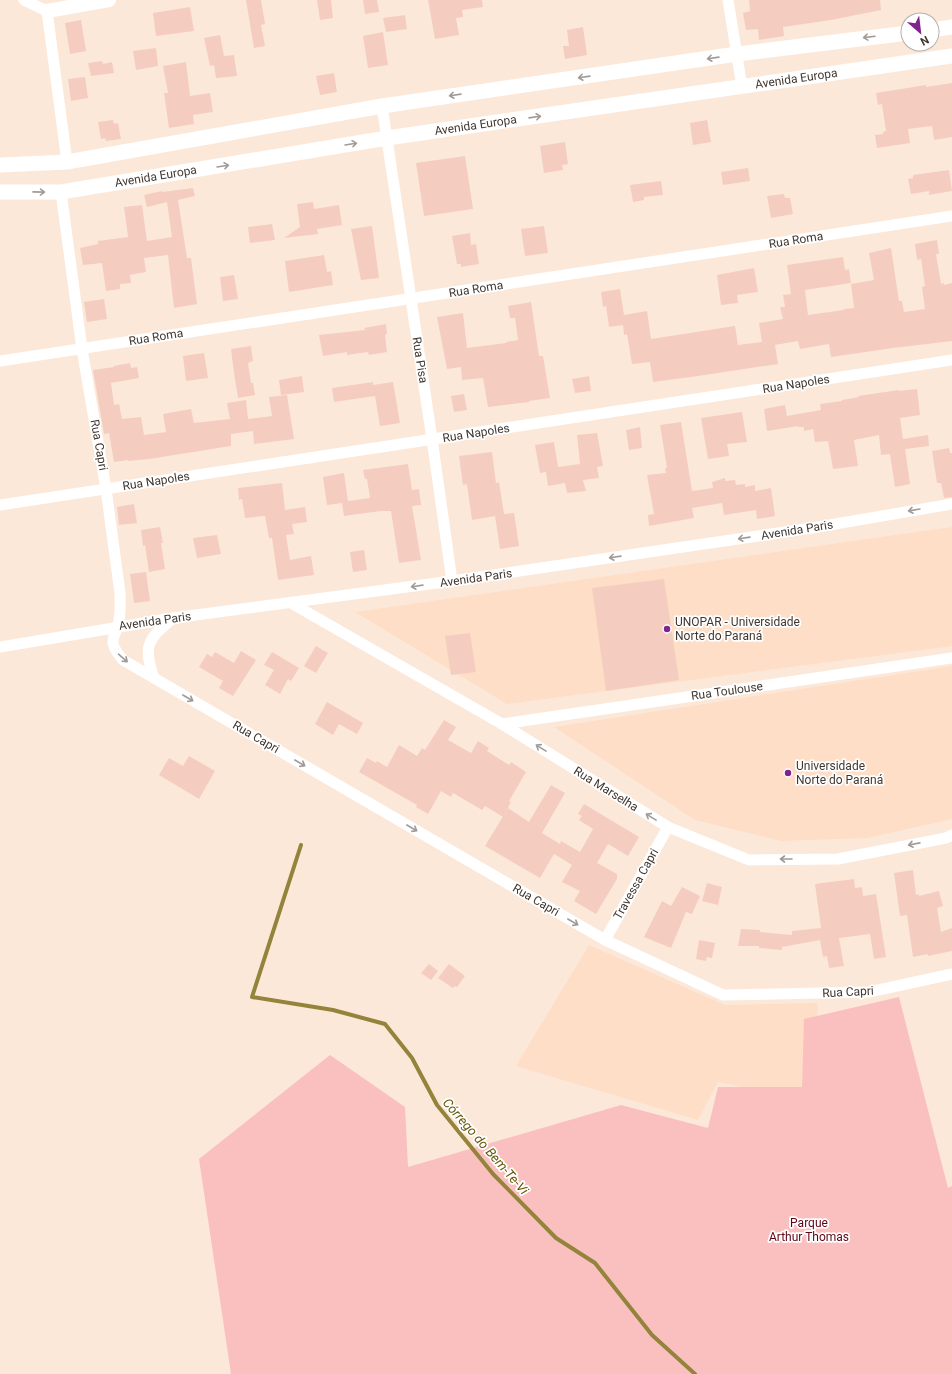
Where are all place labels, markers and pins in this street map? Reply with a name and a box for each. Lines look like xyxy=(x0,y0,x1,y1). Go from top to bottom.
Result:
place label: UNOPAR - Universidade Norte do Paraná xyxy=(675,615,800,643)
marker: UNOPAR - Universidade Norte do Paraná xyxy=(662,624,672,634)
place label: Universidade Norte do Paraná xyxy=(796,759,883,787)
marker: Universidade Norte do Paraná xyxy=(783,768,793,778)

